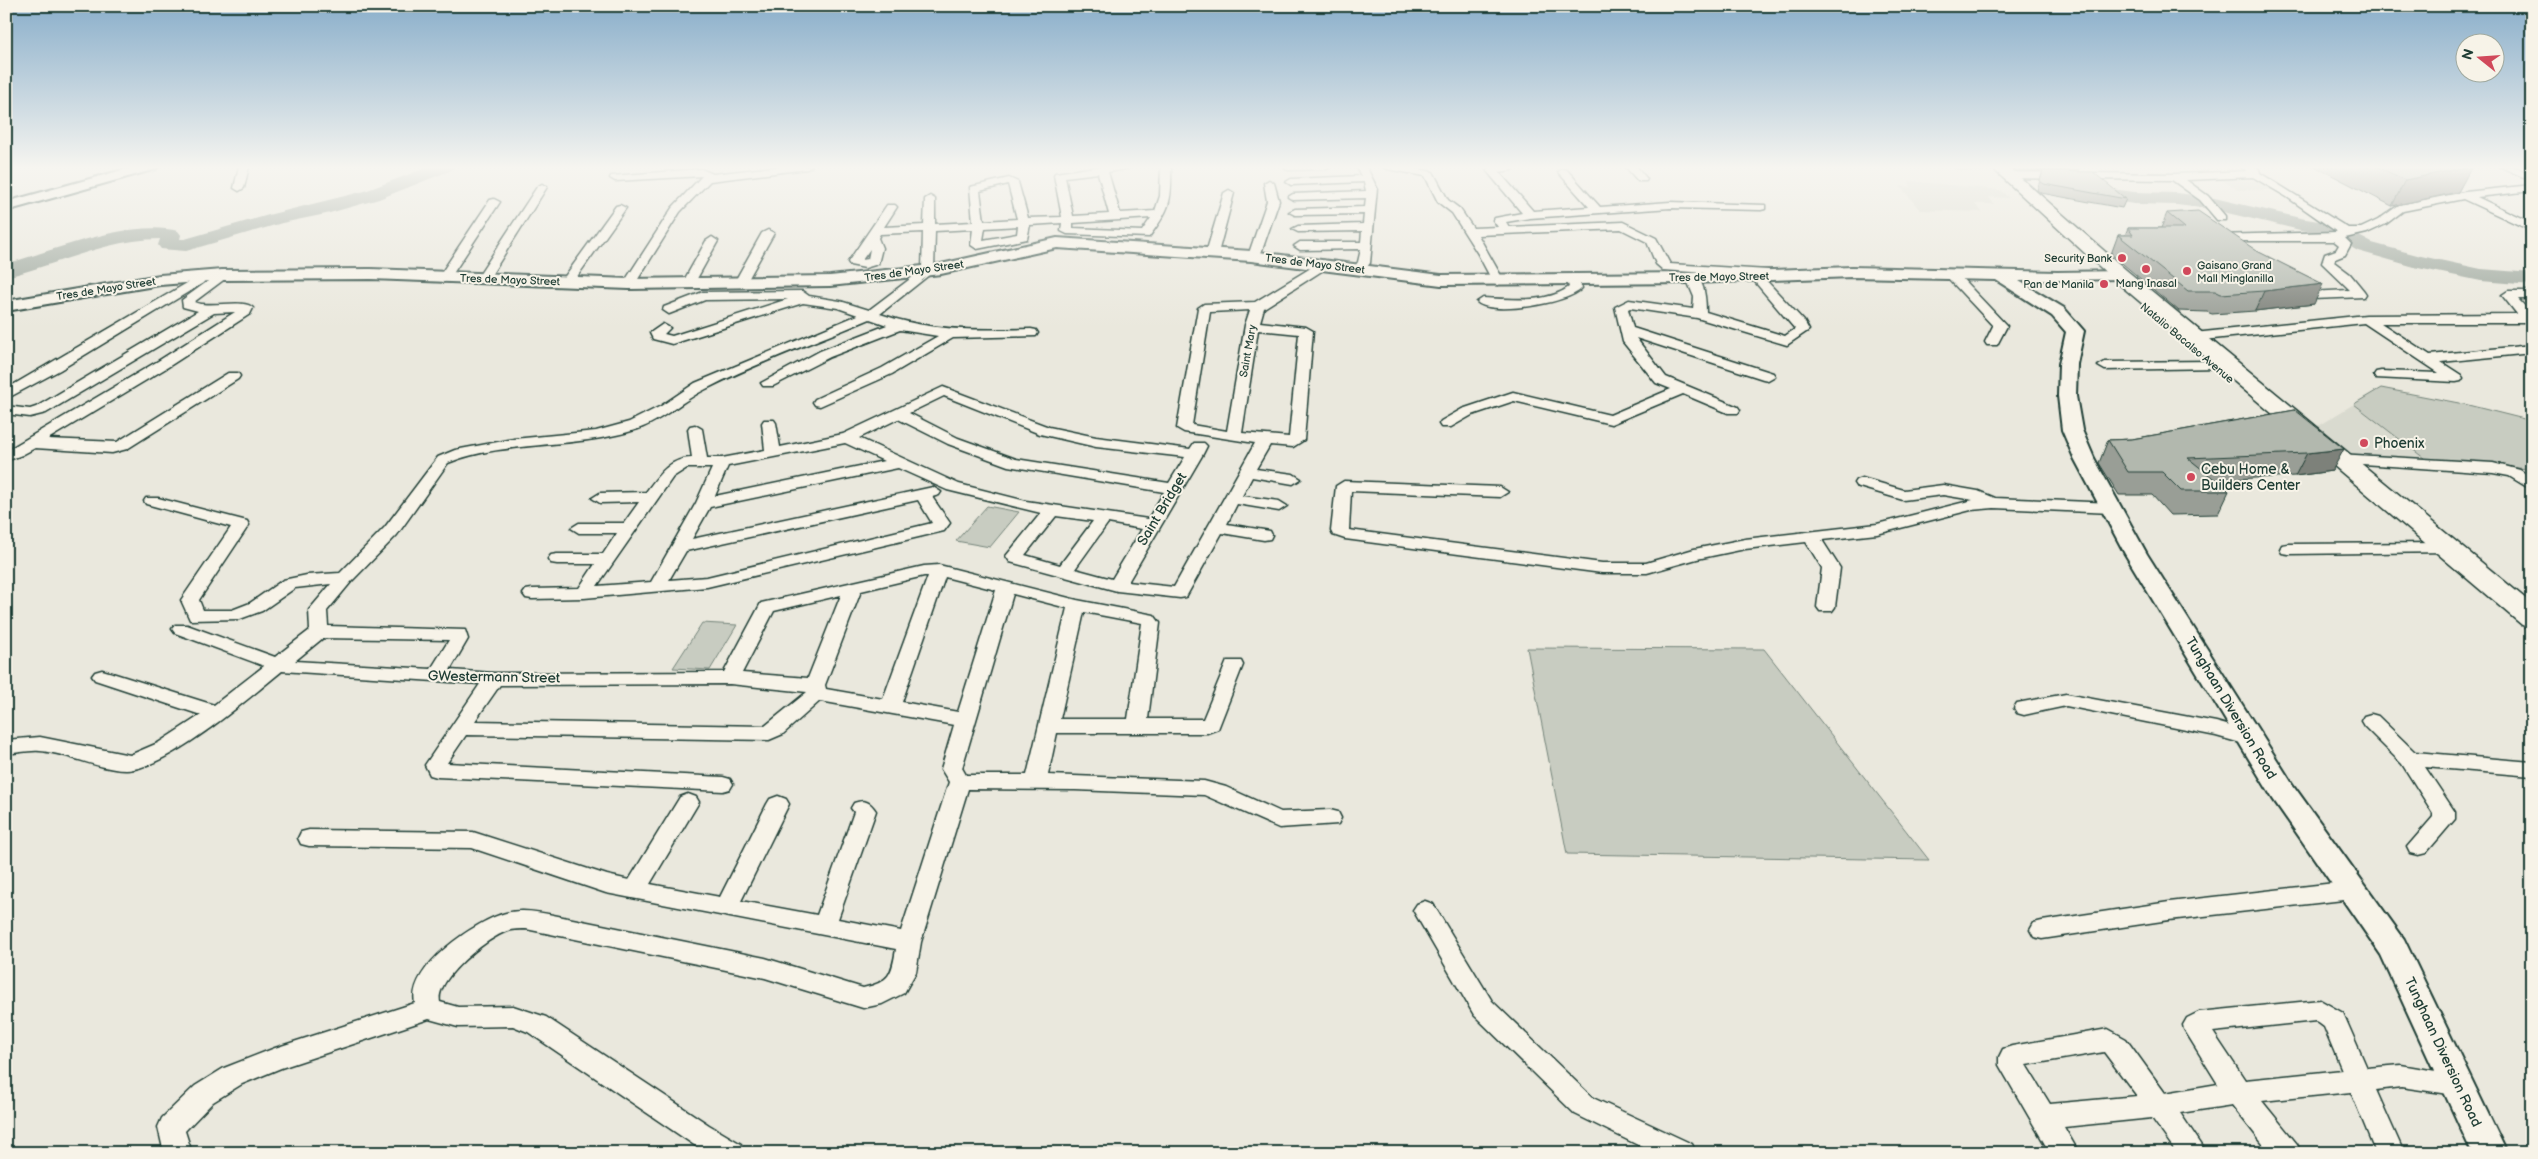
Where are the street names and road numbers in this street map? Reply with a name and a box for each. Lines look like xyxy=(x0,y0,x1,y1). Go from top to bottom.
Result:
street label: Tres de Mayo Street xyxy=(1265,251,1366,277)
street label: Tres de Mayo Street xyxy=(864,258,965,284)
street label: Tres de Mayo Street xyxy=(1669,270,1770,284)
street label: Tres de Mayo Street xyxy=(460,272,561,288)
street label: Tres de Mayo Street xyxy=(56,275,157,303)
street label: Natalio Bacalso Avenue xyxy=(2138,300,2237,386)
street label: Saint Mary xyxy=(1237,324,1259,378)
street label: Saint Bridget xyxy=(1134,469,1191,549)
street label: Tunghaan Diversion Road xyxy=(2182,634,2280,782)
street label: GWestermann Street xyxy=(428,667,561,687)
street label: Tunghaan Diversion Road xyxy=(2401,975,2485,1129)

